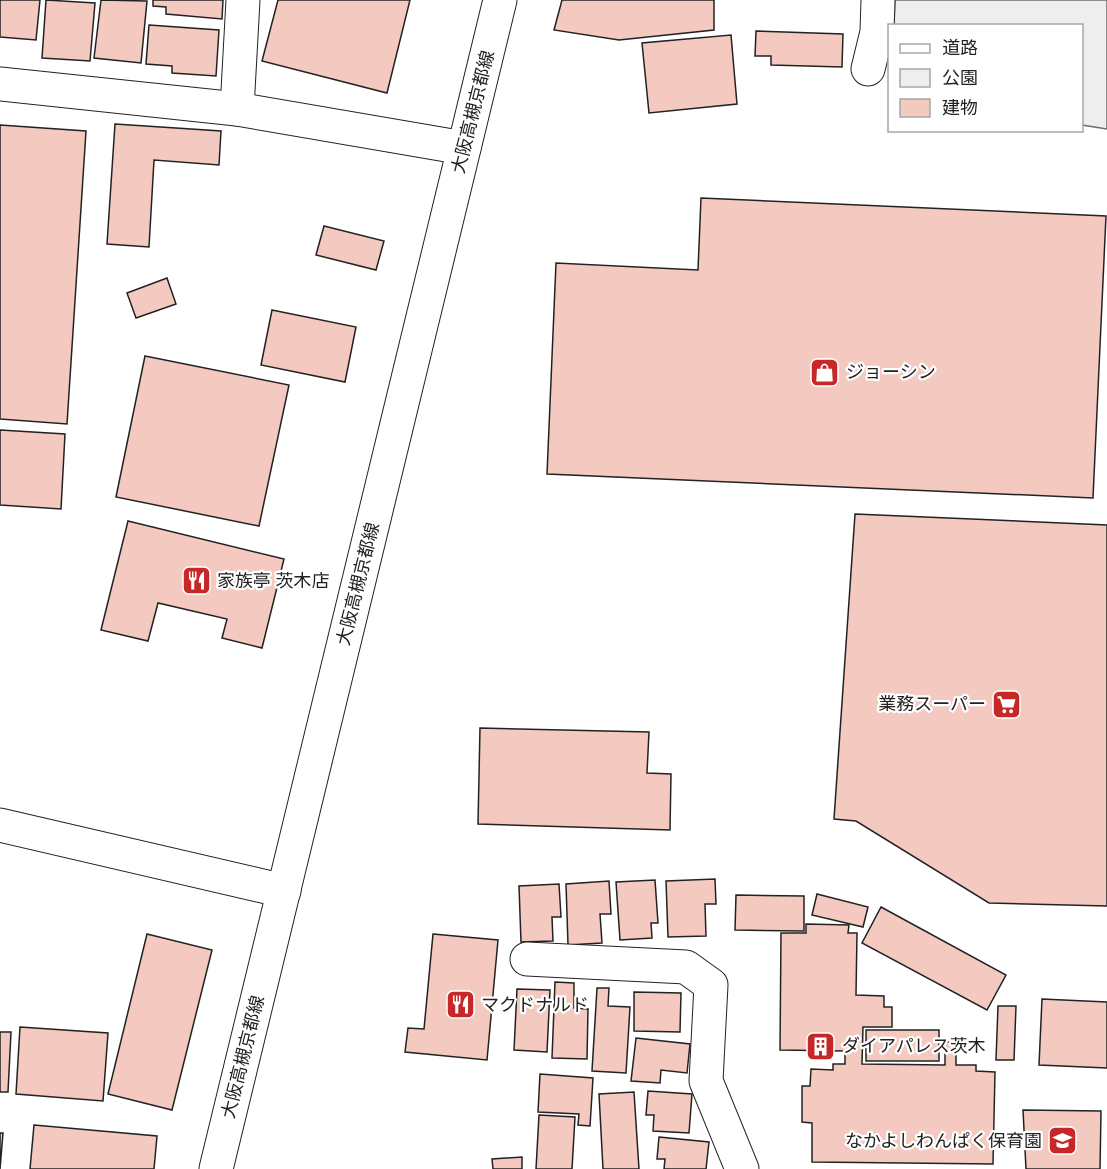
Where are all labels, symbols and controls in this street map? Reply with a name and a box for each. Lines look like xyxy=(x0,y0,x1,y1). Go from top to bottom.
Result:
legend xyxy=(888,24,1083,132)
text: 道路 xyxy=(942,37,978,59)
street label: 大阪高槻京都線 xyxy=(447,48,499,176)
text: 公園 xyxy=(942,67,978,89)
text: 建物 xyxy=(942,97,978,119)
shop icon: ジョーシン xyxy=(809,356,841,388)
place label: ジョーシン xyxy=(846,361,936,383)
street label: 大阪高槻京都線 xyxy=(332,520,384,648)
restaurant icon: 家族亭 茨木店 xyxy=(180,565,212,597)
place label: 家族亭 茨木店 xyxy=(217,570,329,592)
supermarket icon: 業務スーパー xyxy=(991,688,1023,720)
place label: 業務スーパー xyxy=(878,693,986,715)
restaurant icon: マクドナルド xyxy=(444,989,476,1021)
street label: 大阪高槻京都線 xyxy=(217,993,269,1121)
place label: マクドナルド xyxy=(481,994,589,1016)
building icon: ダイアパレス茨木 xyxy=(805,1030,837,1062)
place label: ダイアパレス茨木 xyxy=(842,1035,986,1057)
school or university icon: なかよしわんぱく保育園 xyxy=(1047,1125,1079,1157)
place label: なかよしわんぱく保育園 xyxy=(845,1130,1042,1152)

